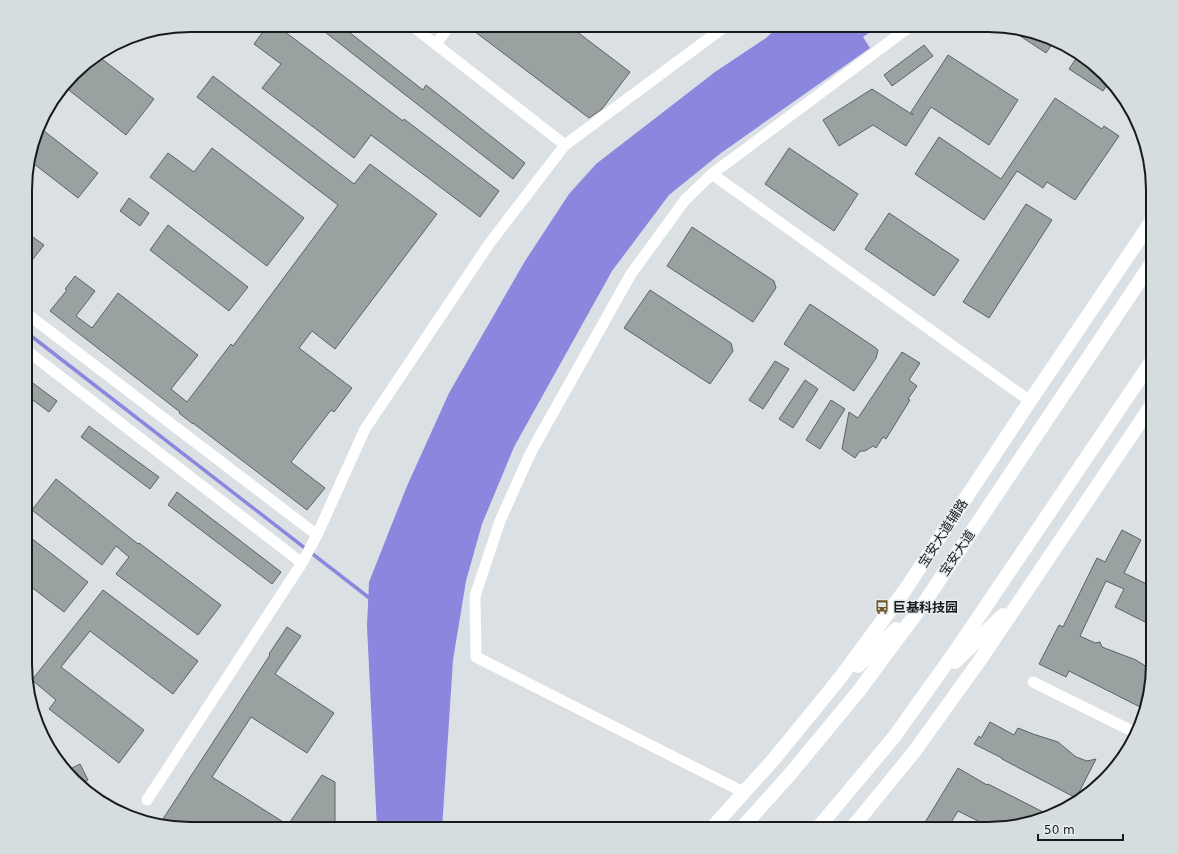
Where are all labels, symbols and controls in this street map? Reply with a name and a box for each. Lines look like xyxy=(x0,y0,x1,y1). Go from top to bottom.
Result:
street label: 宝安大道辅路 xyxy=(915,496,971,570)
street label: 宝安大道 xyxy=(936,527,978,579)
bus stop icon: 巨基科技园 xyxy=(874,599,890,615)
place label: 巨基科技园 xyxy=(893,600,958,615)
scale bar xyxy=(1038,816,1123,842)
text: 50 m xyxy=(1044,823,1075,837)

